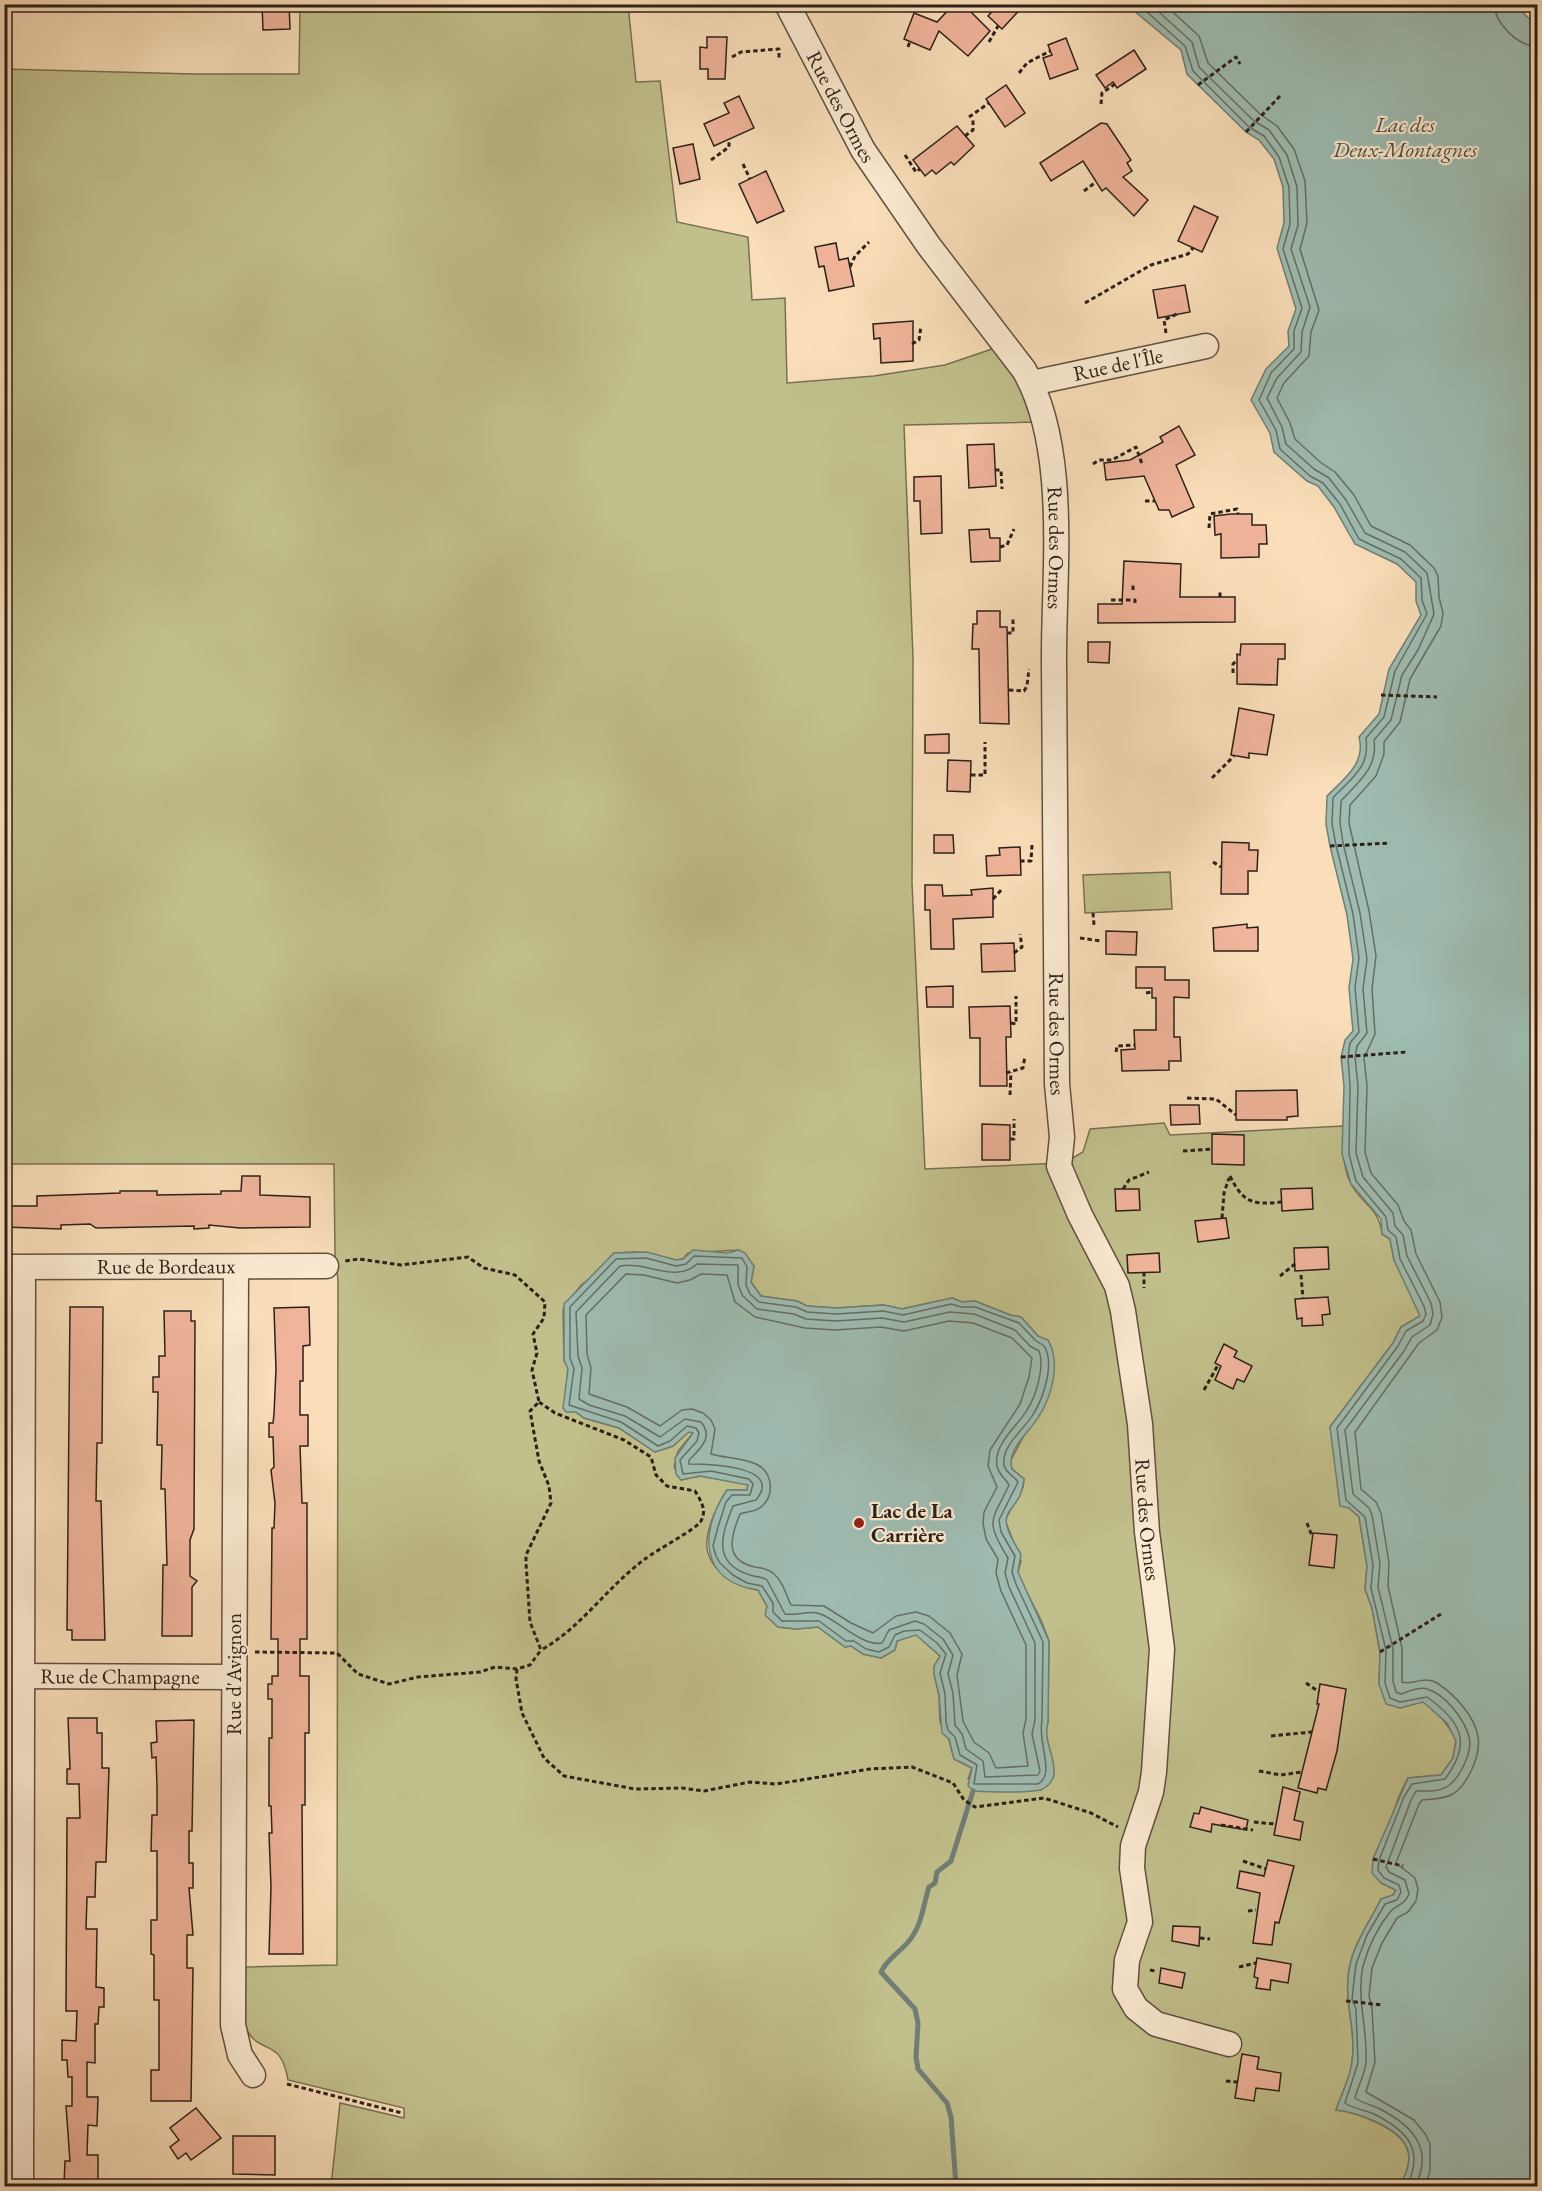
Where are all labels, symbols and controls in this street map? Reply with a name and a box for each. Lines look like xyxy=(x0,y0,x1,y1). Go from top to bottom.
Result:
street label: Rue des Ormes xyxy=(801,46,882,168)
water label: Lac des Deux-Montagnes xyxy=(1332,110,1478,164)
street label: Rue de l'Île xyxy=(1071,342,1165,387)
street label: Rue des Ormes xyxy=(1042,485,1070,610)
street label: Rue des Ormes xyxy=(1043,972,1072,1096)
street label: Rue de Bordeaux xyxy=(97,1252,235,1280)
street label: Rue des Ormes xyxy=(1129,1458,1167,1583)
place label: Lac de La Carrière xyxy=(871,1497,953,1548)
marker: Lac de La Carrière xyxy=(852,1516,866,1530)
street label: Rue d'Avignon xyxy=(220,1613,247,1735)
street label: Rue de Champagne xyxy=(40,1662,200,1690)

